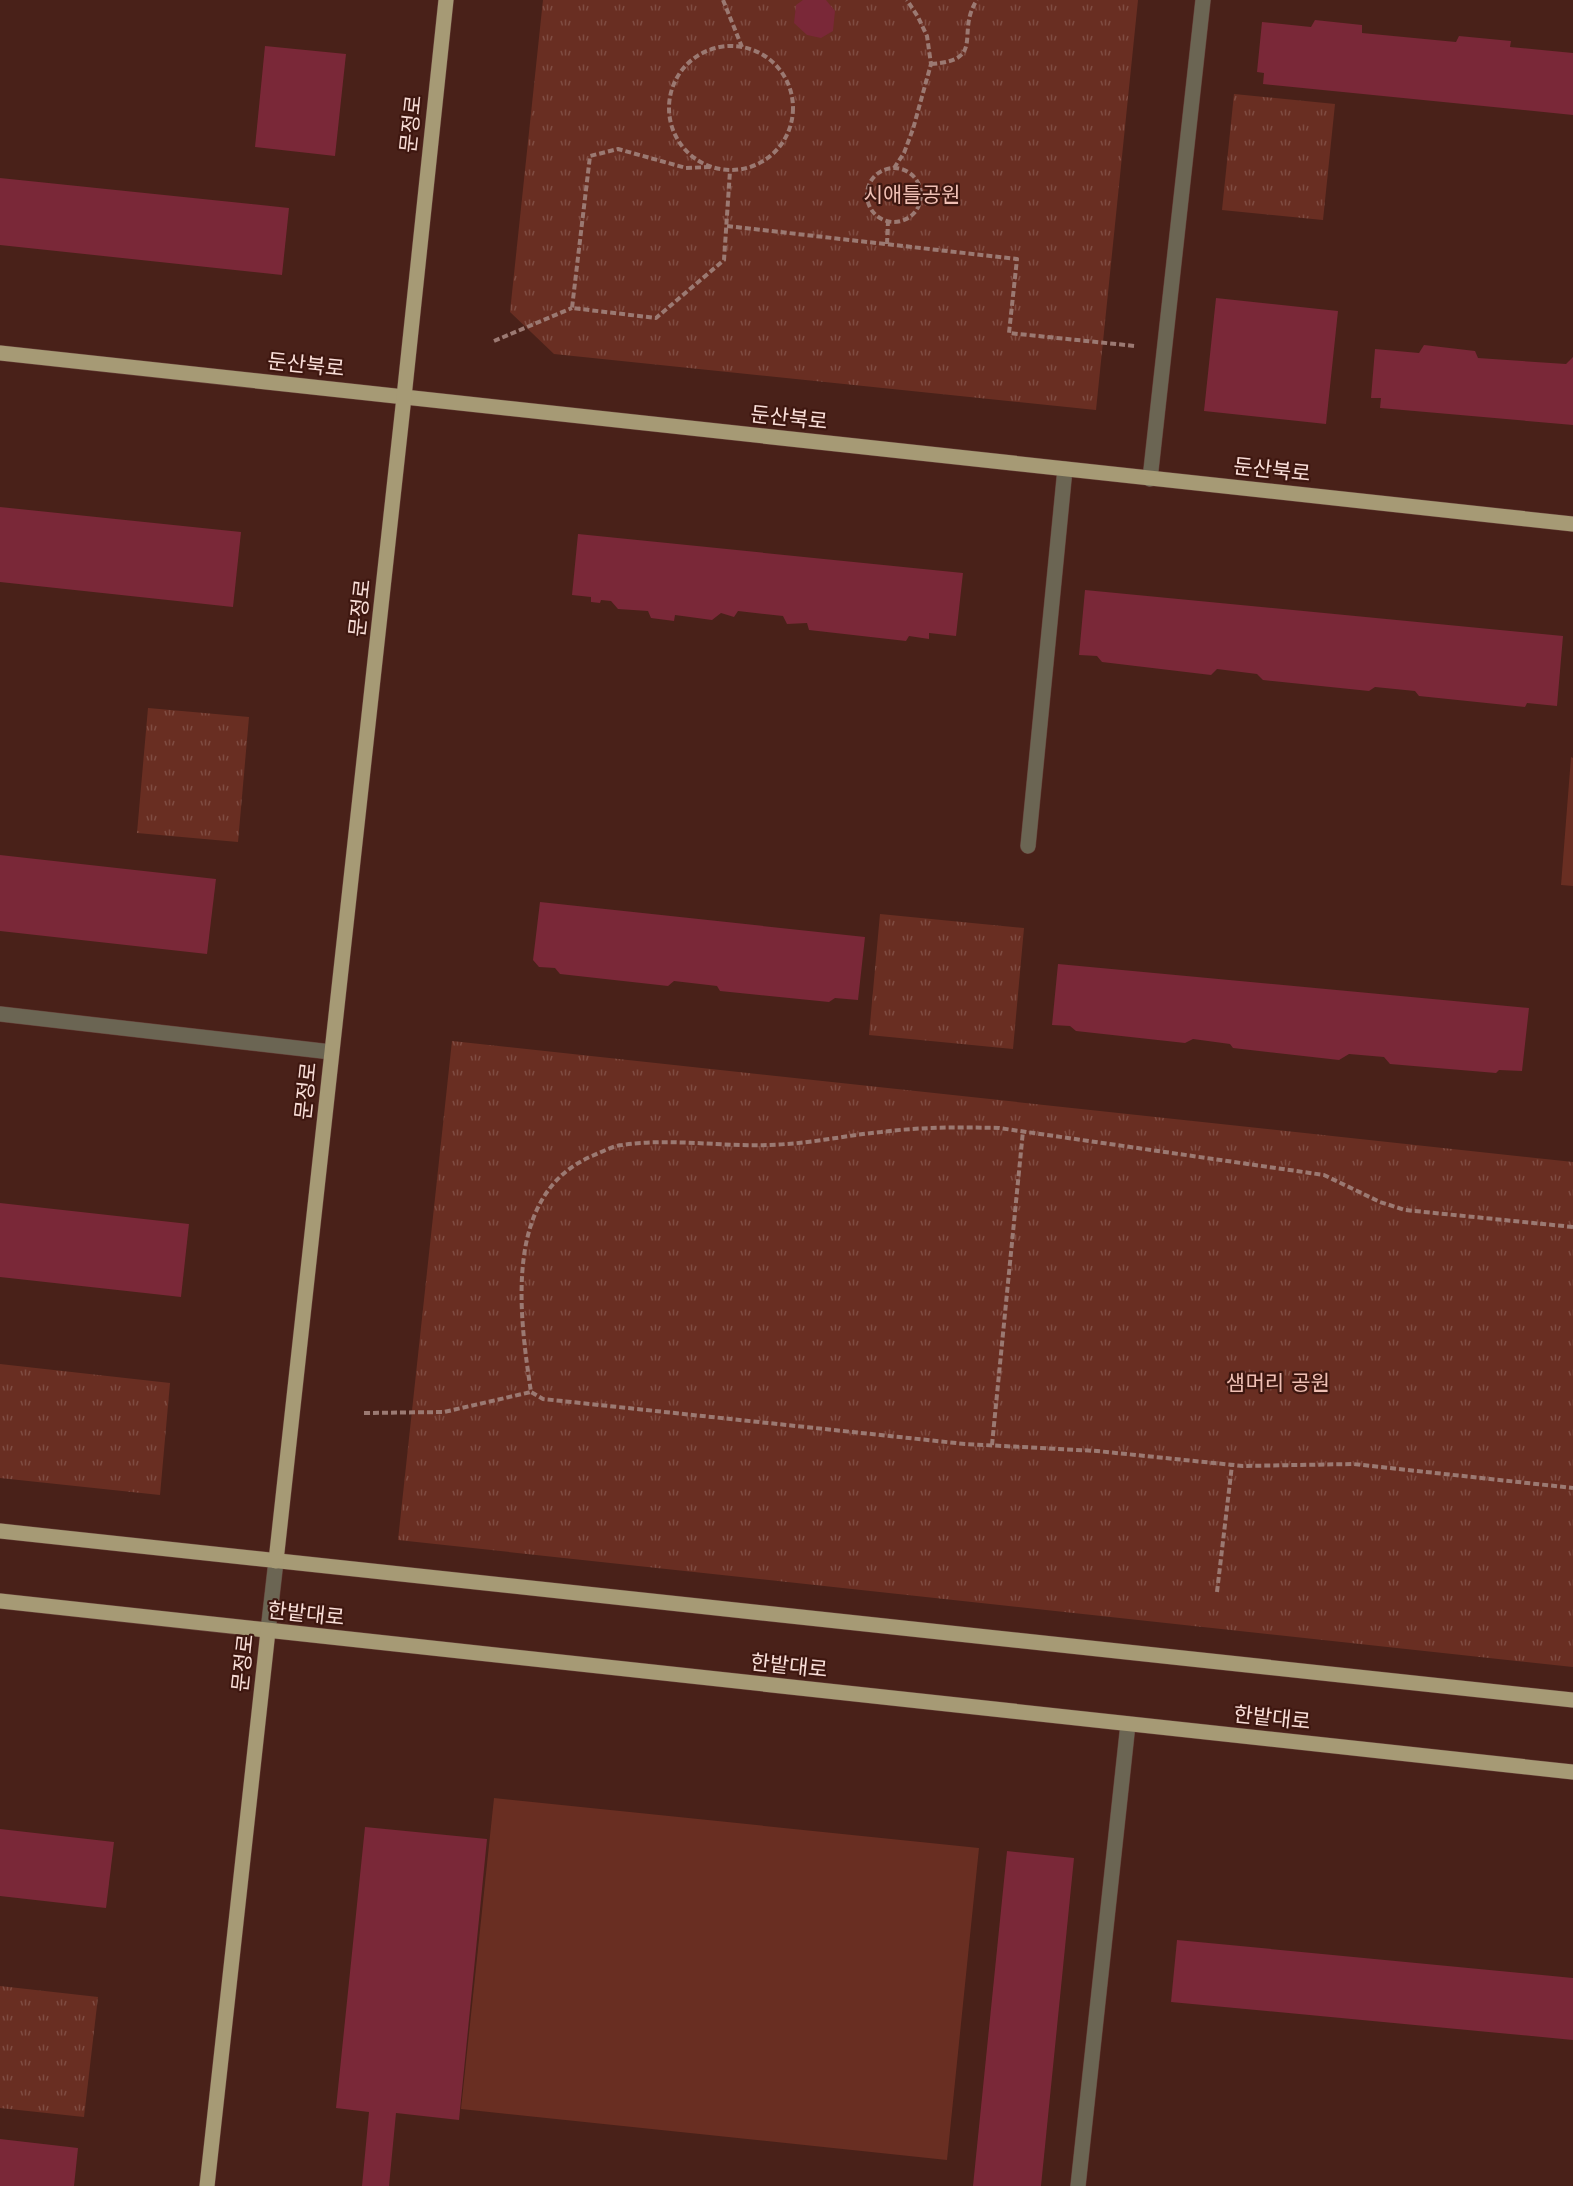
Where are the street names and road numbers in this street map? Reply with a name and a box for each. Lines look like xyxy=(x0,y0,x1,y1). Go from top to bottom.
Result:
street label: 문정로 xyxy=(395,94,426,154)
street label: 둔산북로 xyxy=(266,348,346,381)
street label: 둔산북로 xyxy=(749,401,829,434)
street label: 둔산북로 xyxy=(1232,453,1312,486)
street label: 문정로 xyxy=(344,578,375,638)
street label: 문정로 xyxy=(290,1061,321,1121)
street label: 한밭대로 xyxy=(266,1597,346,1630)
street label: 문정로 xyxy=(227,1633,258,1693)
street label: 한밭대로 xyxy=(749,1649,829,1682)
street label: 한밭대로 xyxy=(1232,1701,1312,1734)

